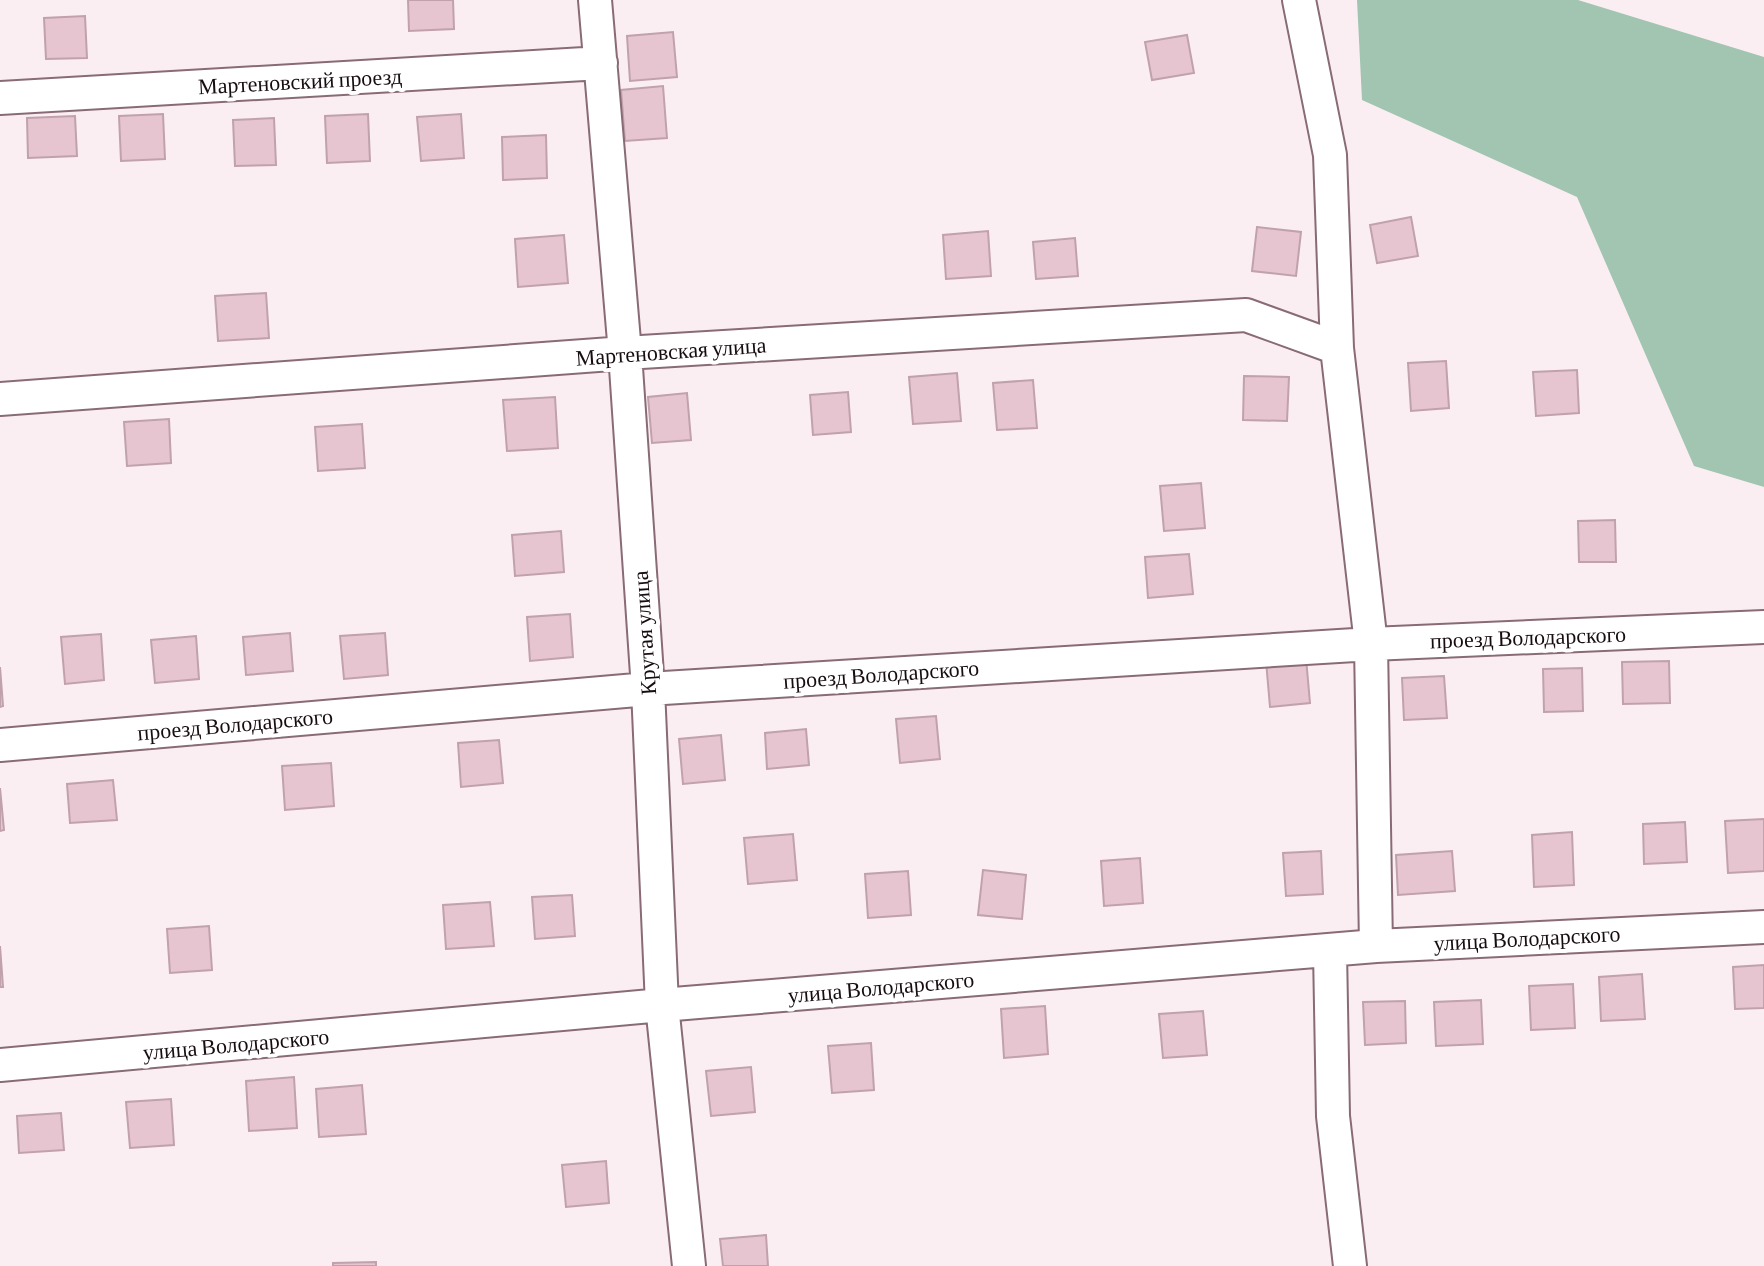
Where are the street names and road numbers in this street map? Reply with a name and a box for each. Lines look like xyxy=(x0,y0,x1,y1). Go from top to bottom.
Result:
street label: Мартеновский проезд xyxy=(197,64,403,99)
street label: Мартеновская улица xyxy=(575,332,767,371)
street label: Крутая улица xyxy=(628,570,661,696)
street label: проезд Володарского xyxy=(1430,622,1626,653)
street label: проезд Володарского xyxy=(782,655,980,694)
street label: проезд Володарского xyxy=(136,703,334,745)
street label: улица Володарского xyxy=(1433,921,1621,956)
street label: улица Володарского xyxy=(787,967,975,1008)
street label: улица Володарского xyxy=(142,1024,330,1065)

